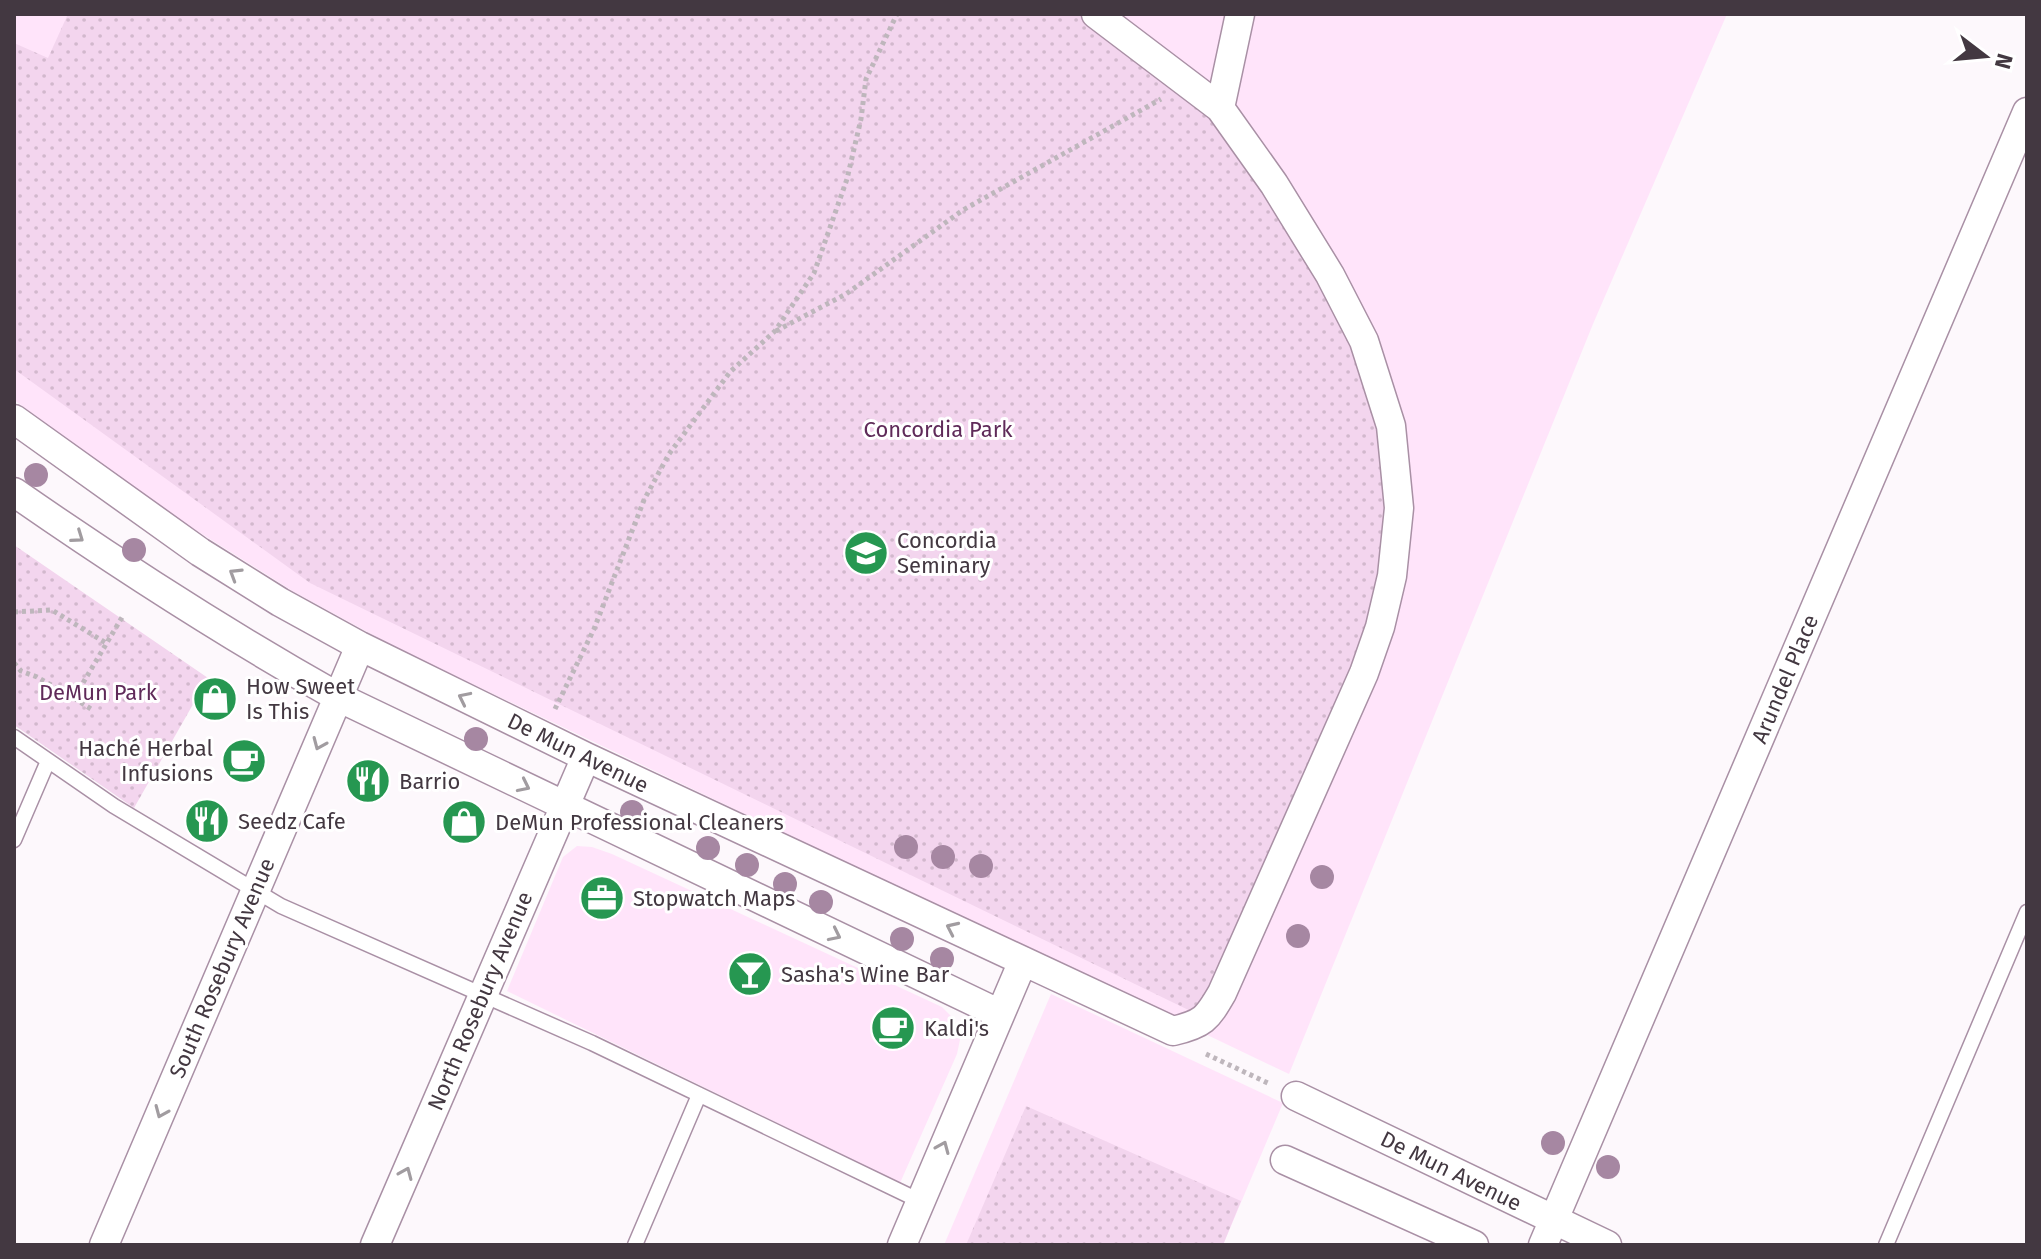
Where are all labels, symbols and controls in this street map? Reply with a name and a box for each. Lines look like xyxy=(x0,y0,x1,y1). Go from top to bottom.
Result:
north arrow xyxy=(1945,16,2025,96)
text: N xyxy=(1989,51,2019,72)
park label: Concordia Park xyxy=(864,416,1013,443)
one-way arrow xyxy=(69,527,83,542)
place label: Concordia Seminary xyxy=(897,527,997,579)
school or university icon: Concordia Seminary xyxy=(842,529,890,577)
one-way arrow xyxy=(230,569,244,584)
street label: Arundel Place xyxy=(1746,611,1824,747)
place label: How Sweet Is This xyxy=(246,673,355,725)
shop icon: How Sweet Is This xyxy=(191,675,239,723)
park label: DeMun Park xyxy=(39,679,158,706)
one-way arrow xyxy=(457,692,472,707)
street label: De Mun Avenue xyxy=(503,707,653,799)
place label: Haché Herbal Infusions xyxy=(78,735,213,787)
one-way arrow xyxy=(312,736,328,750)
cafe icon: Haché Herbal Infusions xyxy=(220,737,268,785)
restaurant icon: Barrio xyxy=(344,757,392,805)
place label: Barrio xyxy=(399,768,460,795)
one-way arrow xyxy=(516,776,531,792)
restaurant icon: Seedz Cafe xyxy=(183,797,231,845)
shop icon: DeMun Professional Cleaners xyxy=(440,798,488,846)
place label: Seedz Cafe xyxy=(238,808,346,835)
place label: DeMun Professional Cleaners xyxy=(495,809,784,836)
street label: South Rosebury Avenue xyxy=(163,854,281,1082)
office icon: Stopwatch Maps xyxy=(578,874,626,922)
place label: Stopwatch Maps xyxy=(633,885,795,912)
street label: North Rosebury Avenue xyxy=(422,887,538,1115)
one-way arrow xyxy=(946,922,960,938)
one-way arrow xyxy=(826,925,841,940)
bar icon: Sasha's Wine Bar xyxy=(726,950,774,998)
place label: Sasha's Wine Bar xyxy=(781,961,950,988)
cafe icon: Kaldi's xyxy=(869,1004,917,1052)
place label: Kaldi's xyxy=(924,1015,989,1042)
one-way arrow xyxy=(154,1103,170,1118)
street label: De Mun Avenue xyxy=(1376,1125,1526,1217)
one-way arrow xyxy=(934,1141,950,1156)
one-way arrow xyxy=(396,1167,412,1182)

